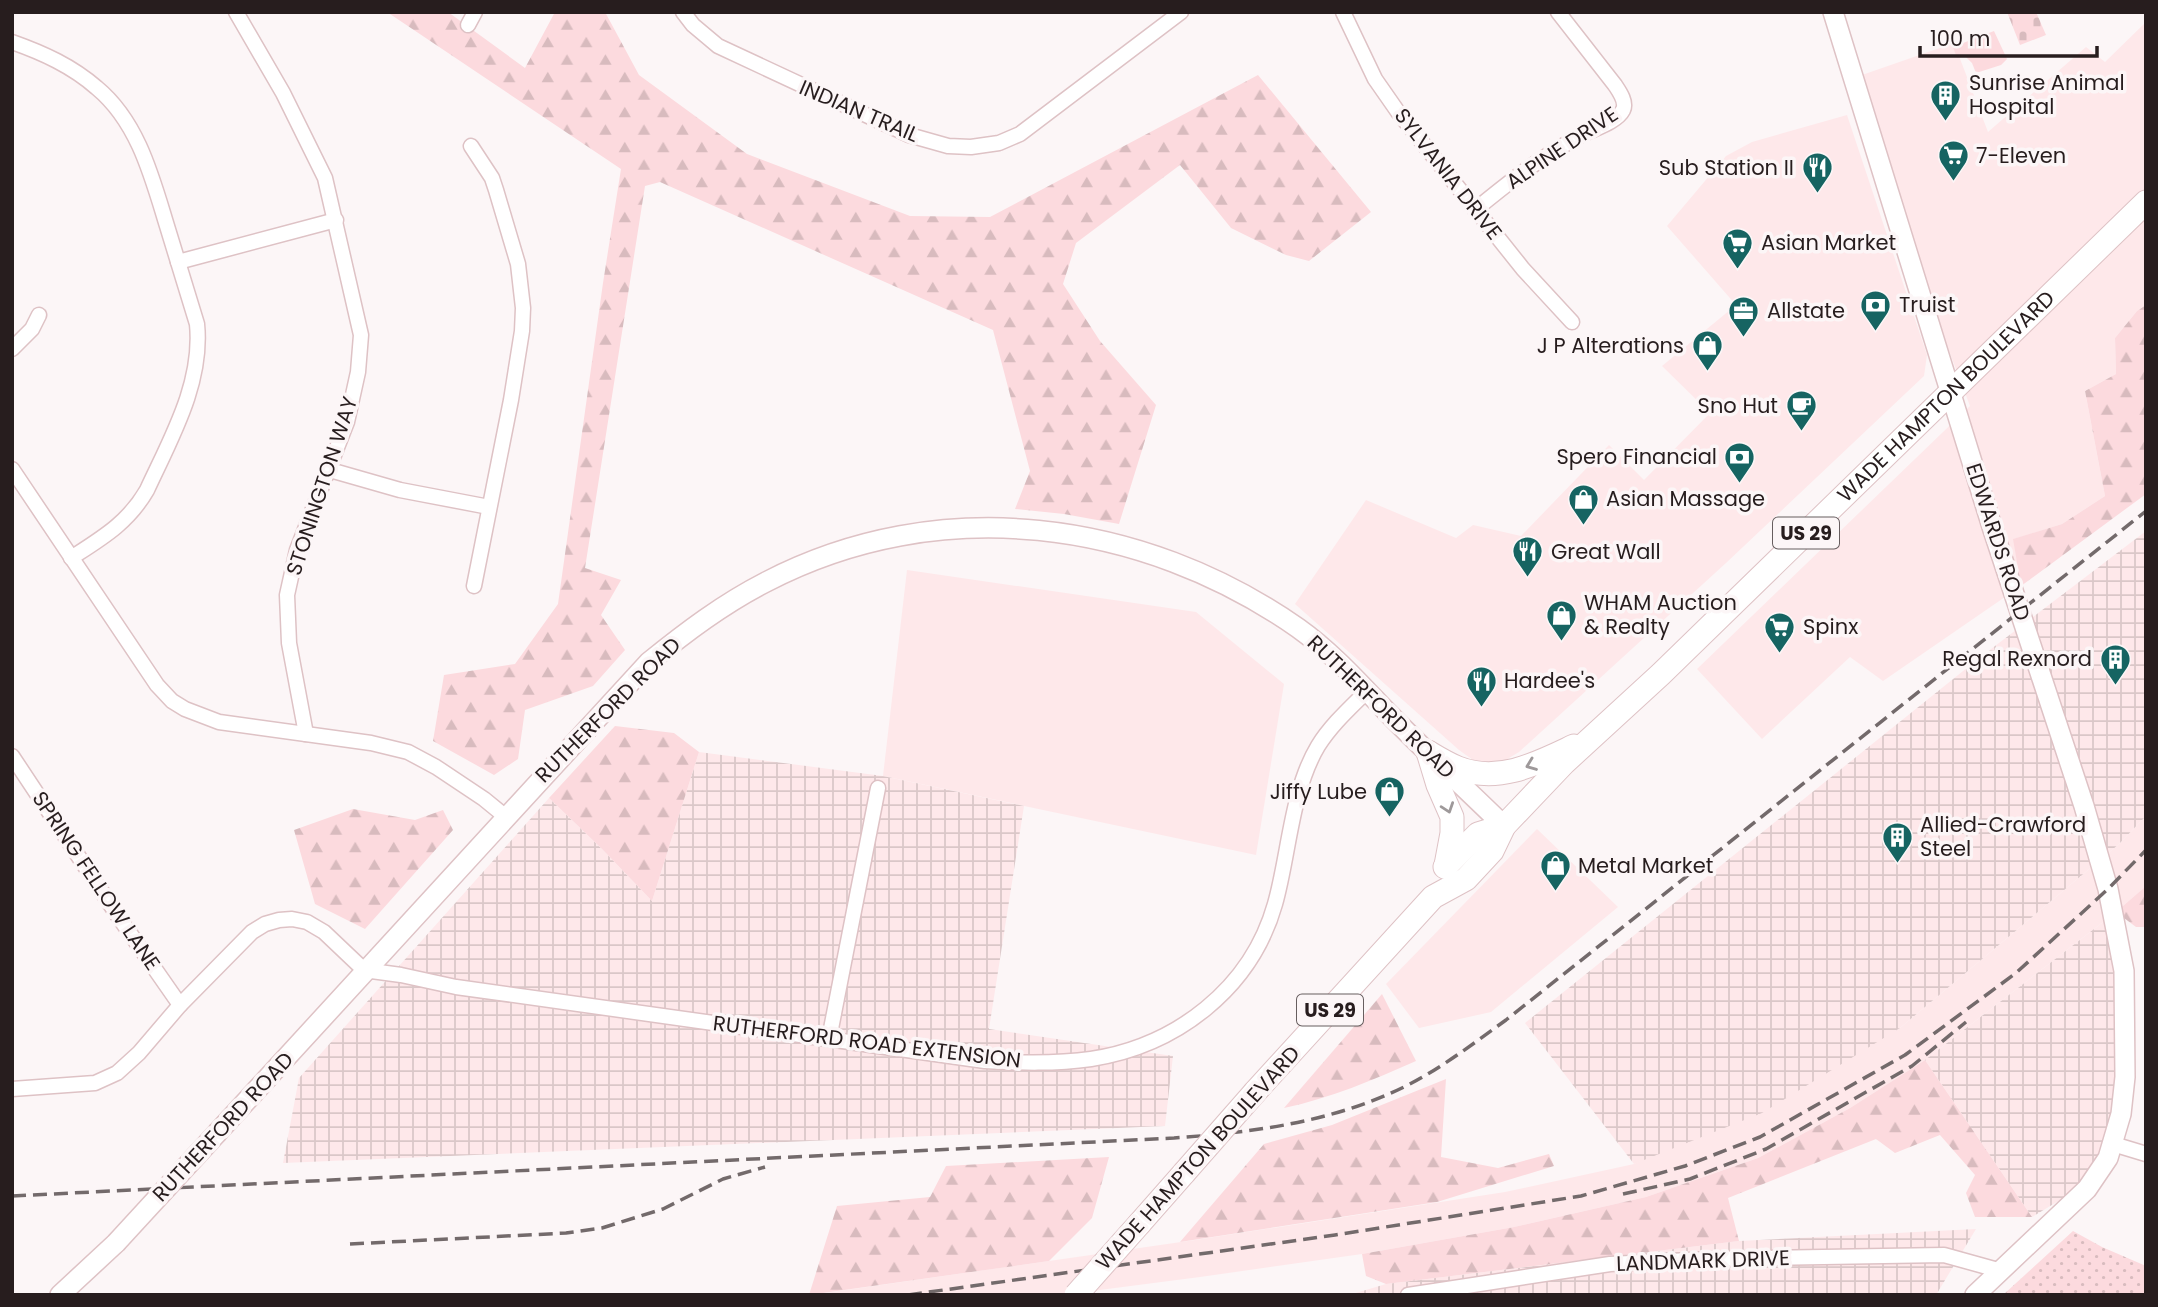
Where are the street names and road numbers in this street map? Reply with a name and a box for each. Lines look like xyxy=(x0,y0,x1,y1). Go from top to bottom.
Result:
street label: INDIAN TRAIL xyxy=(795,72,923,149)
street label: ALPINE DRIVE xyxy=(1500,99,1623,196)
street label: SYLVANIA DRIVE xyxy=(1388,102,1509,245)
street label: WADE HAMPTON BOULEVARD xyxy=(1831,284,2061,509)
street label: STONINGTON WAY xyxy=(279,393,364,579)
street label: EDWARDS ROAD xyxy=(1959,459,2038,624)
road number: US 29 xyxy=(1773,518,1839,548)
street label: RUTHERFORD ROAD xyxy=(1301,628,1462,785)
street label: RUTHERFORD ROAD xyxy=(528,630,687,789)
street label: SPRING FELLOW LANE xyxy=(26,786,167,976)
road number: US 29 xyxy=(1297,994,1363,1026)
street label: RUTHERFORD ROAD EXTENSION xyxy=(711,1008,1023,1075)
street label: WADE HAMPTON BOULEVARD xyxy=(1089,1039,1306,1276)
street label: RUTHERFORD ROAD xyxy=(146,1045,300,1208)
street label: LANDMARK DRIVE xyxy=(1616,1243,1790,1278)

